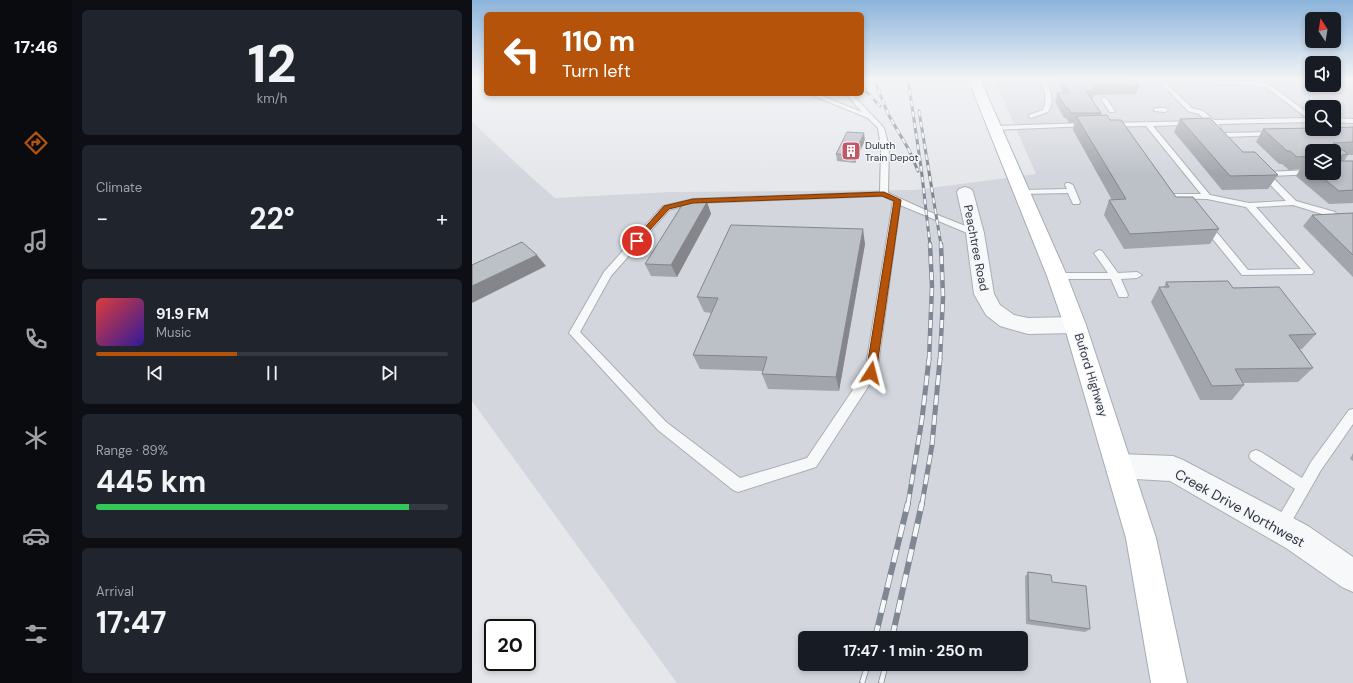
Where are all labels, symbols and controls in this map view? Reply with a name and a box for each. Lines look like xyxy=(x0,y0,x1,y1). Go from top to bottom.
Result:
north arrow xyxy=(1305,12,1341,48)
map controls xyxy=(1305,12,1341,180)
text: 110 m xyxy=(562,23,635,60)
icon: left xyxy=(496,28,548,80)
text: 12 xyxy=(248,30,296,98)
text: 17:46 xyxy=(14,35,58,59)
button: sound xyxy=(1305,56,1341,92)
text: Turn left xyxy=(562,59,631,83)
text: km/h xyxy=(257,90,287,107)
button: search xyxy=(1305,100,1341,136)
icon: directions xyxy=(22,129,50,157)
place label: Duluth Train Depot xyxy=(865,139,919,164)
building icon: Duluth Train Depot xyxy=(840,140,862,162)
button: layers xyxy=(1305,144,1341,180)
text: Climate xyxy=(96,179,142,196)
text: 22° xyxy=(249,199,295,238)
text: − xyxy=(96,204,108,233)
text: + xyxy=(436,204,448,233)
street label: Peachtree Road xyxy=(960,204,992,292)
pin xyxy=(620,224,654,258)
icon: music xyxy=(22,227,50,255)
icon: arrive xyxy=(626,230,648,252)
text: 91.9 FM xyxy=(156,304,209,324)
text: Music xyxy=(156,324,191,341)
icon: phone xyxy=(22,325,50,353)
street label: Buford Highway xyxy=(1071,331,1111,419)
position arrow xyxy=(850,352,892,394)
icon: previous xyxy=(144,362,166,384)
icon: pause xyxy=(261,362,283,384)
icon: next xyxy=(378,362,400,384)
icon: climate xyxy=(22,424,50,452)
text: Range · 89% xyxy=(96,442,168,459)
text: 445 km xyxy=(96,462,206,501)
street label: Creek Drive Northwest xyxy=(1172,465,1308,551)
icon: car xyxy=(22,522,50,550)
text: Arrival xyxy=(96,583,134,600)
text: 17:47 xyxy=(96,603,166,642)
speed limit sign: 20 xyxy=(484,619,536,671)
icon: filters xyxy=(22,620,50,648)
text: 17:47 · 1 min · 250 m xyxy=(843,641,983,661)

